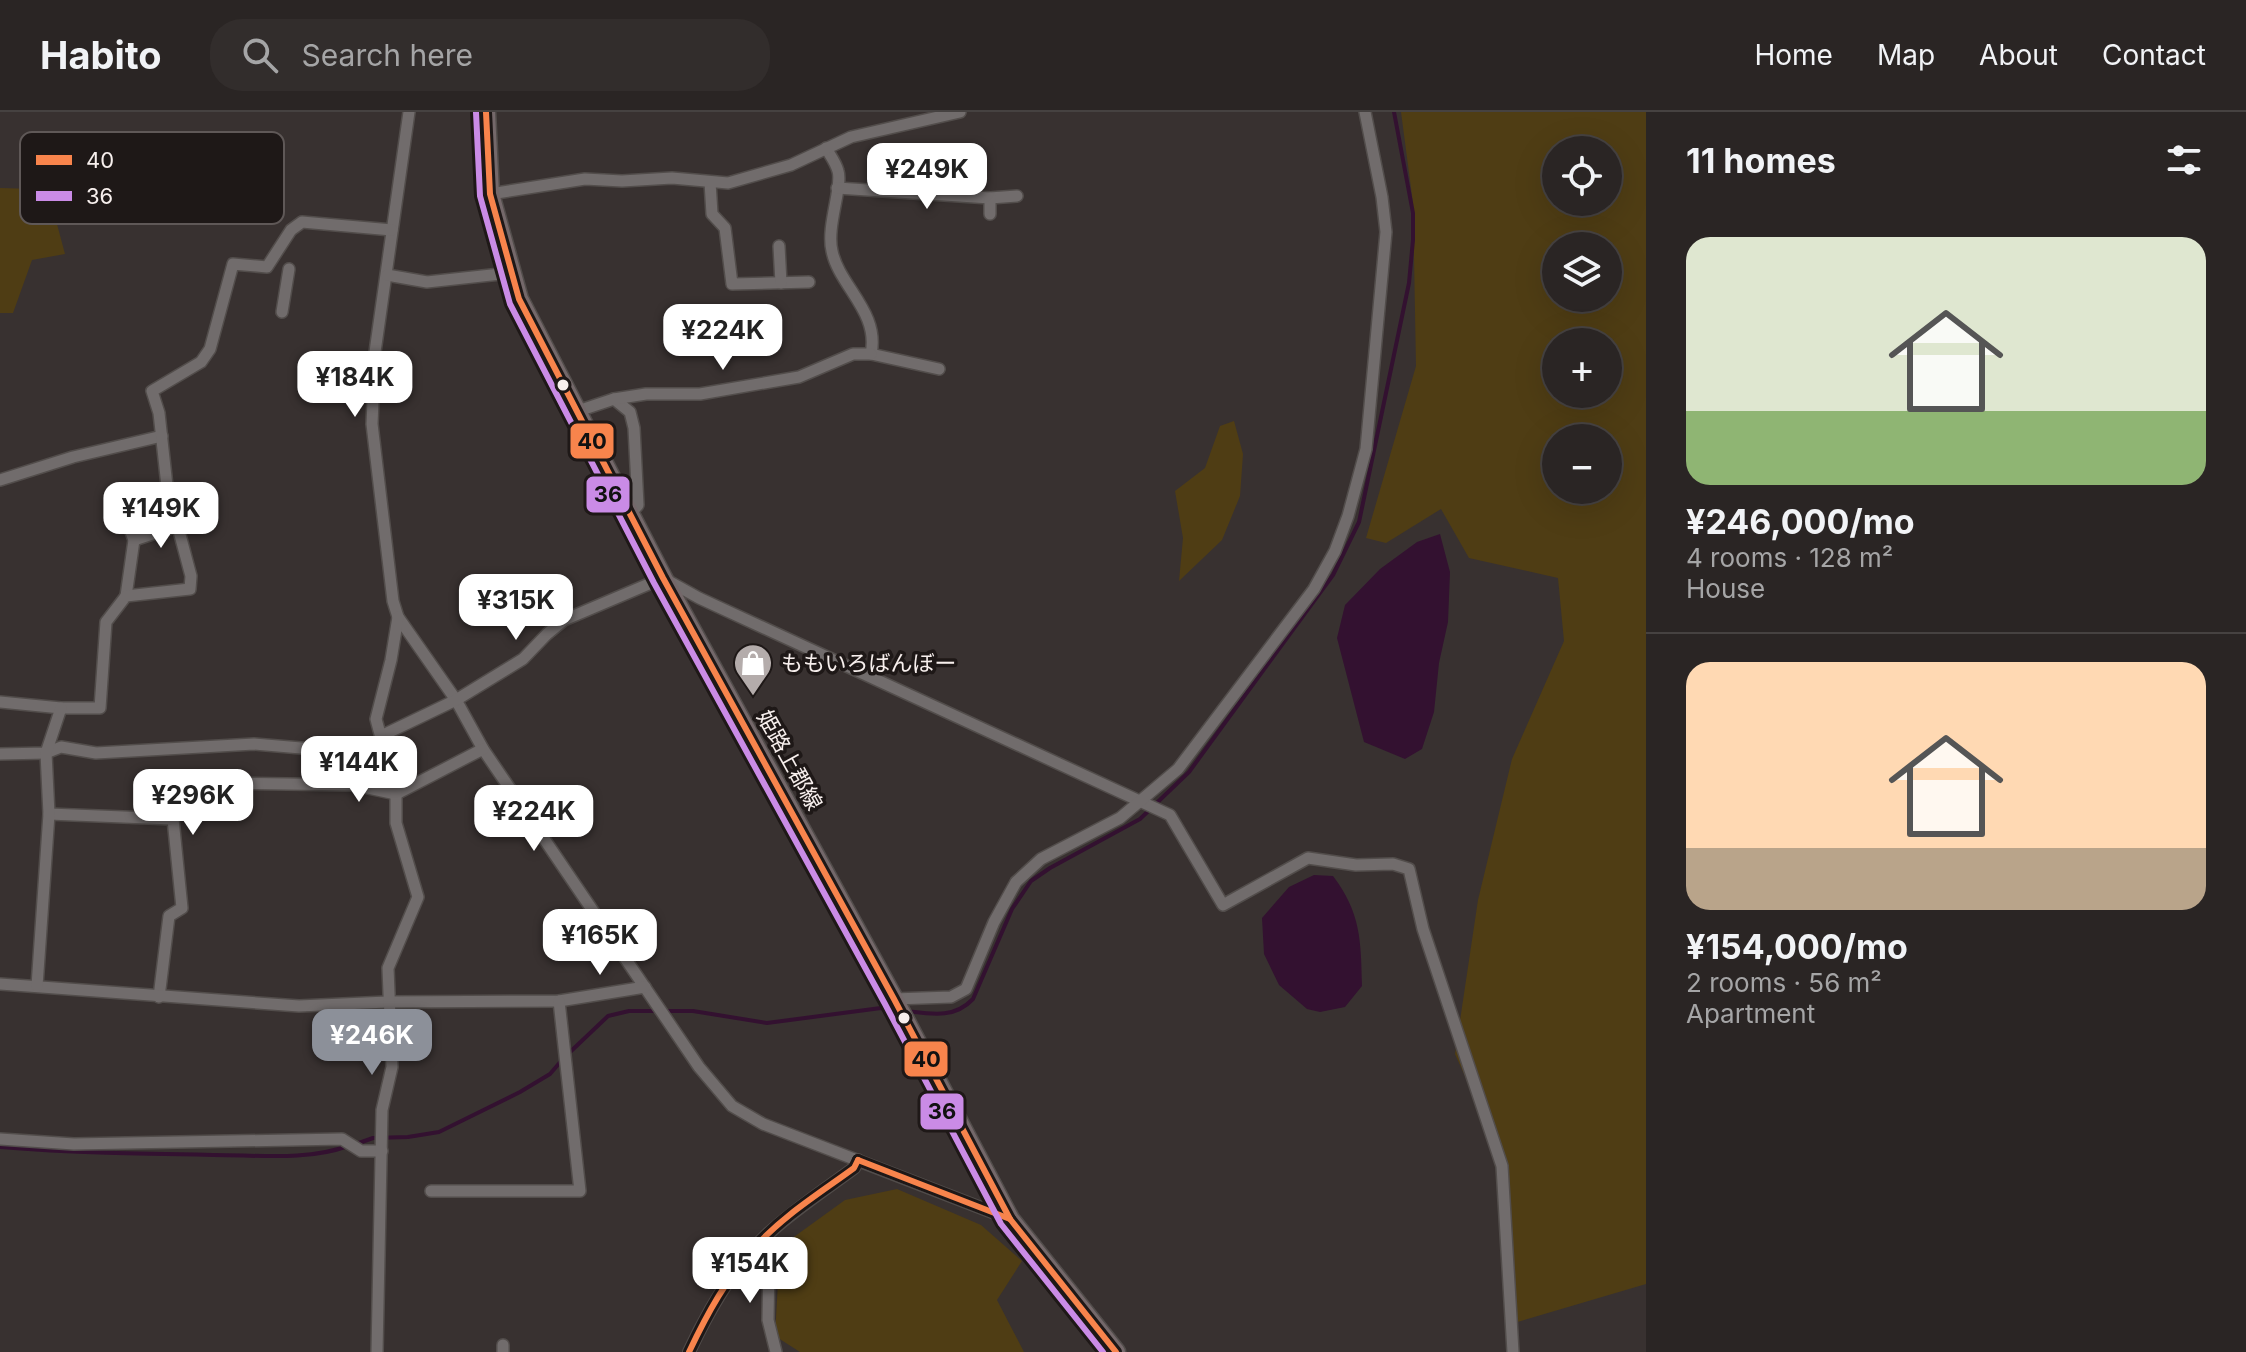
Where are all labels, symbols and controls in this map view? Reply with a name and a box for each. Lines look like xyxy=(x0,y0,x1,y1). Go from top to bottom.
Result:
search box xyxy=(210,19,770,91)
text: Habito xyxy=(40,32,162,78)
icon: search xyxy=(238,33,282,77)
text: Search here xyxy=(302,37,473,73)
text: Home xyxy=(1754,38,1833,72)
text: Map xyxy=(1877,38,1935,72)
text: About xyxy=(1979,38,2058,72)
text: Contact xyxy=(2102,38,2206,72)
legend xyxy=(20,132,284,224)
map controls xyxy=(1542,136,1622,504)
button: locate xyxy=(1542,136,1622,216)
icon: filters xyxy=(2162,138,2206,182)
text: 11 homes xyxy=(1686,140,1836,181)
pin: ¥249K xyxy=(871,143,983,211)
text: 40 xyxy=(86,147,114,173)
text: ¥249K xyxy=(885,153,969,184)
text: 36 xyxy=(86,183,113,209)
button: layers xyxy=(1542,232,1622,312)
icon: home xyxy=(1874,289,2018,433)
pin: ¥224K xyxy=(667,304,779,372)
text: ¥224K xyxy=(681,314,765,345)
button: + xyxy=(1542,328,1622,408)
pin: ¥184K xyxy=(299,351,411,419)
text: ¥184K xyxy=(315,361,395,392)
unlabelled marker xyxy=(555,377,571,393)
line badge: 40 xyxy=(569,422,615,460)
button: − xyxy=(1542,424,1622,504)
text: 40 xyxy=(577,428,607,454)
line badge: 36 xyxy=(585,475,631,514)
text: 36 xyxy=(594,481,622,507)
pin: ¥149K xyxy=(105,482,217,550)
text: ¥149K xyxy=(121,492,201,523)
text: ¥246,000/mo xyxy=(1686,501,1915,542)
text: 4 rooms · 128 m² xyxy=(1686,542,1893,573)
text: House xyxy=(1686,573,1765,604)
pin: ¥315K xyxy=(460,574,572,642)
text: ¥315K xyxy=(477,584,555,615)
shop icon: ももいろばんぼー xyxy=(732,642,774,697)
place label: ももいろばんぼー xyxy=(781,650,957,676)
street label: 姫路上郡線 xyxy=(752,706,828,814)
icon: home xyxy=(1874,714,2018,858)
pin: ¥144K xyxy=(303,736,415,804)
text: ¥144K xyxy=(319,746,399,777)
pin: ¥296K xyxy=(137,769,249,837)
text: ¥296K xyxy=(151,779,235,810)
pin: ¥224K xyxy=(478,785,590,853)
text: ¥224K xyxy=(492,795,576,826)
pin: ¥165K xyxy=(544,909,656,977)
text: ¥165K xyxy=(561,919,639,950)
text: ¥154,000/mo xyxy=(1686,926,1908,967)
text: 2 rooms · 56 m² xyxy=(1686,967,1882,998)
text: Apartment xyxy=(1686,998,1815,1029)
pin: ¥246K xyxy=(316,1009,428,1077)
unlabelled marker xyxy=(896,1010,912,1026)
text: ¥246K xyxy=(330,1019,414,1050)
line badge: 40 xyxy=(903,1040,949,1078)
text: 40 xyxy=(911,1046,941,1072)
line badge: 36 xyxy=(919,1092,965,1131)
text: 36 xyxy=(928,1098,956,1124)
pin: ¥154K xyxy=(694,1237,806,1305)
text: ¥154K xyxy=(711,1247,789,1278)

